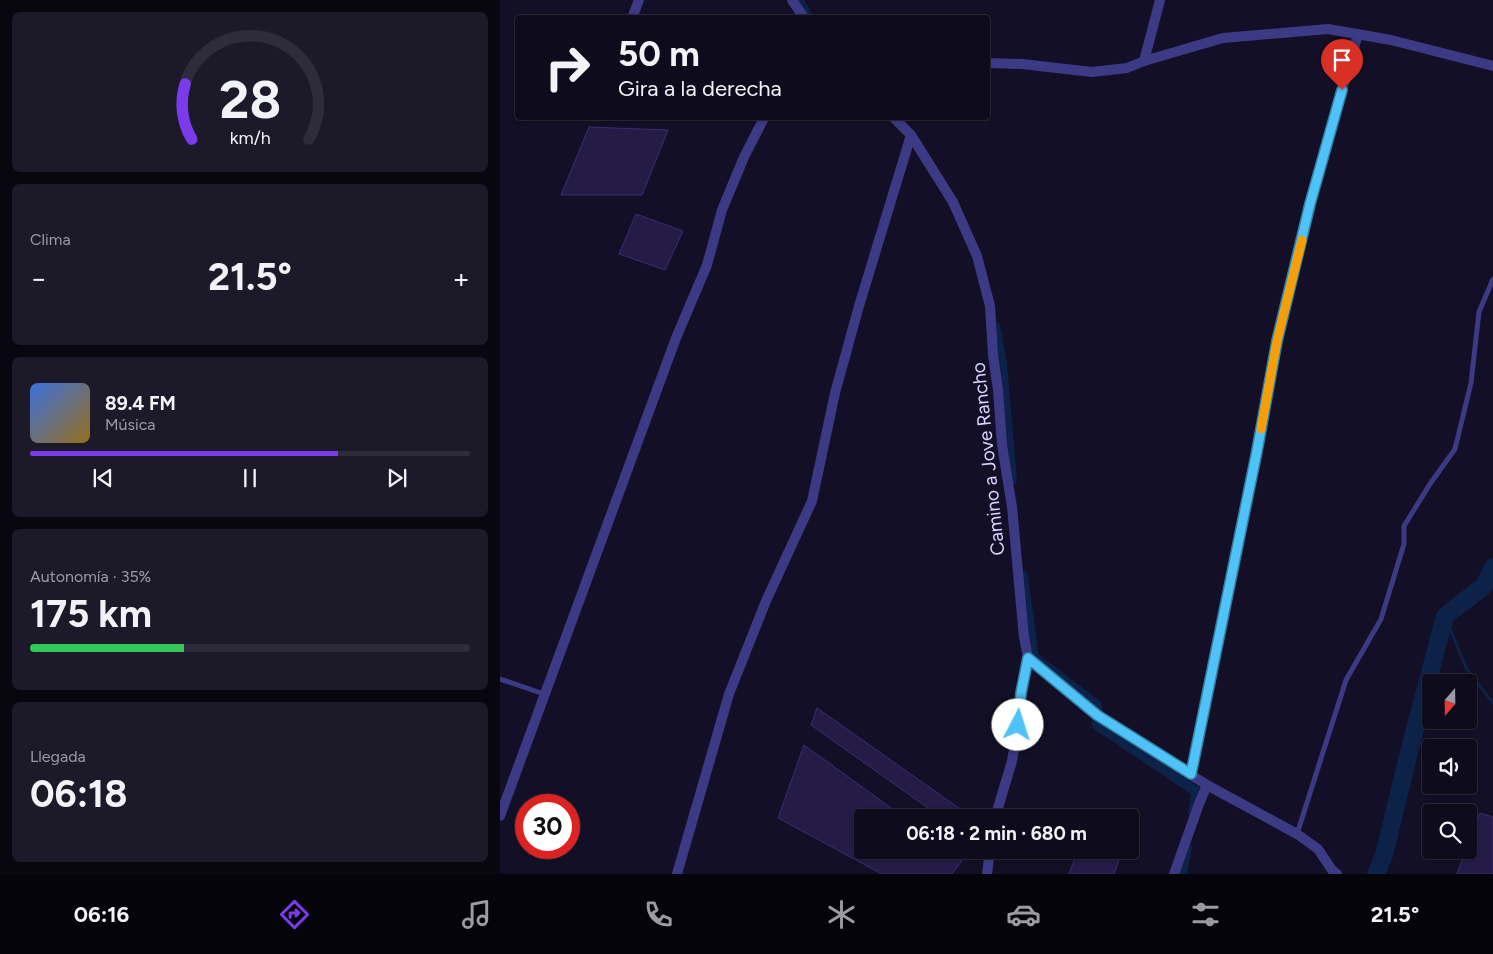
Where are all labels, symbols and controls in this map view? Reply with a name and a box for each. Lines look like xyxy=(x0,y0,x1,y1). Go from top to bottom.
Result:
text: 50 m xyxy=(618,33,700,75)
icon: right xyxy=(535,35,600,100)
pin xyxy=(1321,39,1363,90)
icon: arrive xyxy=(1328,46,1356,74)
text: 28 xyxy=(219,69,281,131)
text: Gira a la derecha xyxy=(618,75,782,102)
text: km/h xyxy=(230,127,270,148)
text: Clima xyxy=(30,230,71,249)
text: 21.5° xyxy=(208,254,292,300)
text: − xyxy=(30,261,47,295)
text: + xyxy=(453,261,470,295)
street label: Camino a Jove Rancho xyxy=(966,361,1010,557)
text: 89.4 FM xyxy=(105,392,176,415)
text: Música xyxy=(105,415,155,434)
icon: previous xyxy=(89,464,117,492)
icon: pause xyxy=(236,464,264,492)
icon: next xyxy=(383,464,411,492)
text: Autonomía · 35% xyxy=(30,567,151,586)
text: 175 km xyxy=(30,591,152,637)
north arrow xyxy=(1422,674,1478,729)
map controls xyxy=(1422,674,1477,859)
position arrow xyxy=(991,698,1043,750)
button: sound xyxy=(1422,739,1477,794)
text: Llegada xyxy=(30,747,86,766)
text: 06:18 xyxy=(30,771,127,817)
speed limit sign: 30 xyxy=(515,794,580,859)
button: search xyxy=(1422,804,1477,859)
text: 06:18 · 2 min · 680 m xyxy=(906,822,1087,845)
icon: directions xyxy=(277,897,312,932)
icon: music xyxy=(459,897,494,932)
icon: phone xyxy=(641,897,676,932)
icon: climate xyxy=(824,897,859,932)
icon: car xyxy=(1006,897,1041,932)
icon: filters xyxy=(1188,897,1223,932)
text: 06:16 xyxy=(74,901,129,928)
text: 21.5° xyxy=(1371,901,1419,928)

